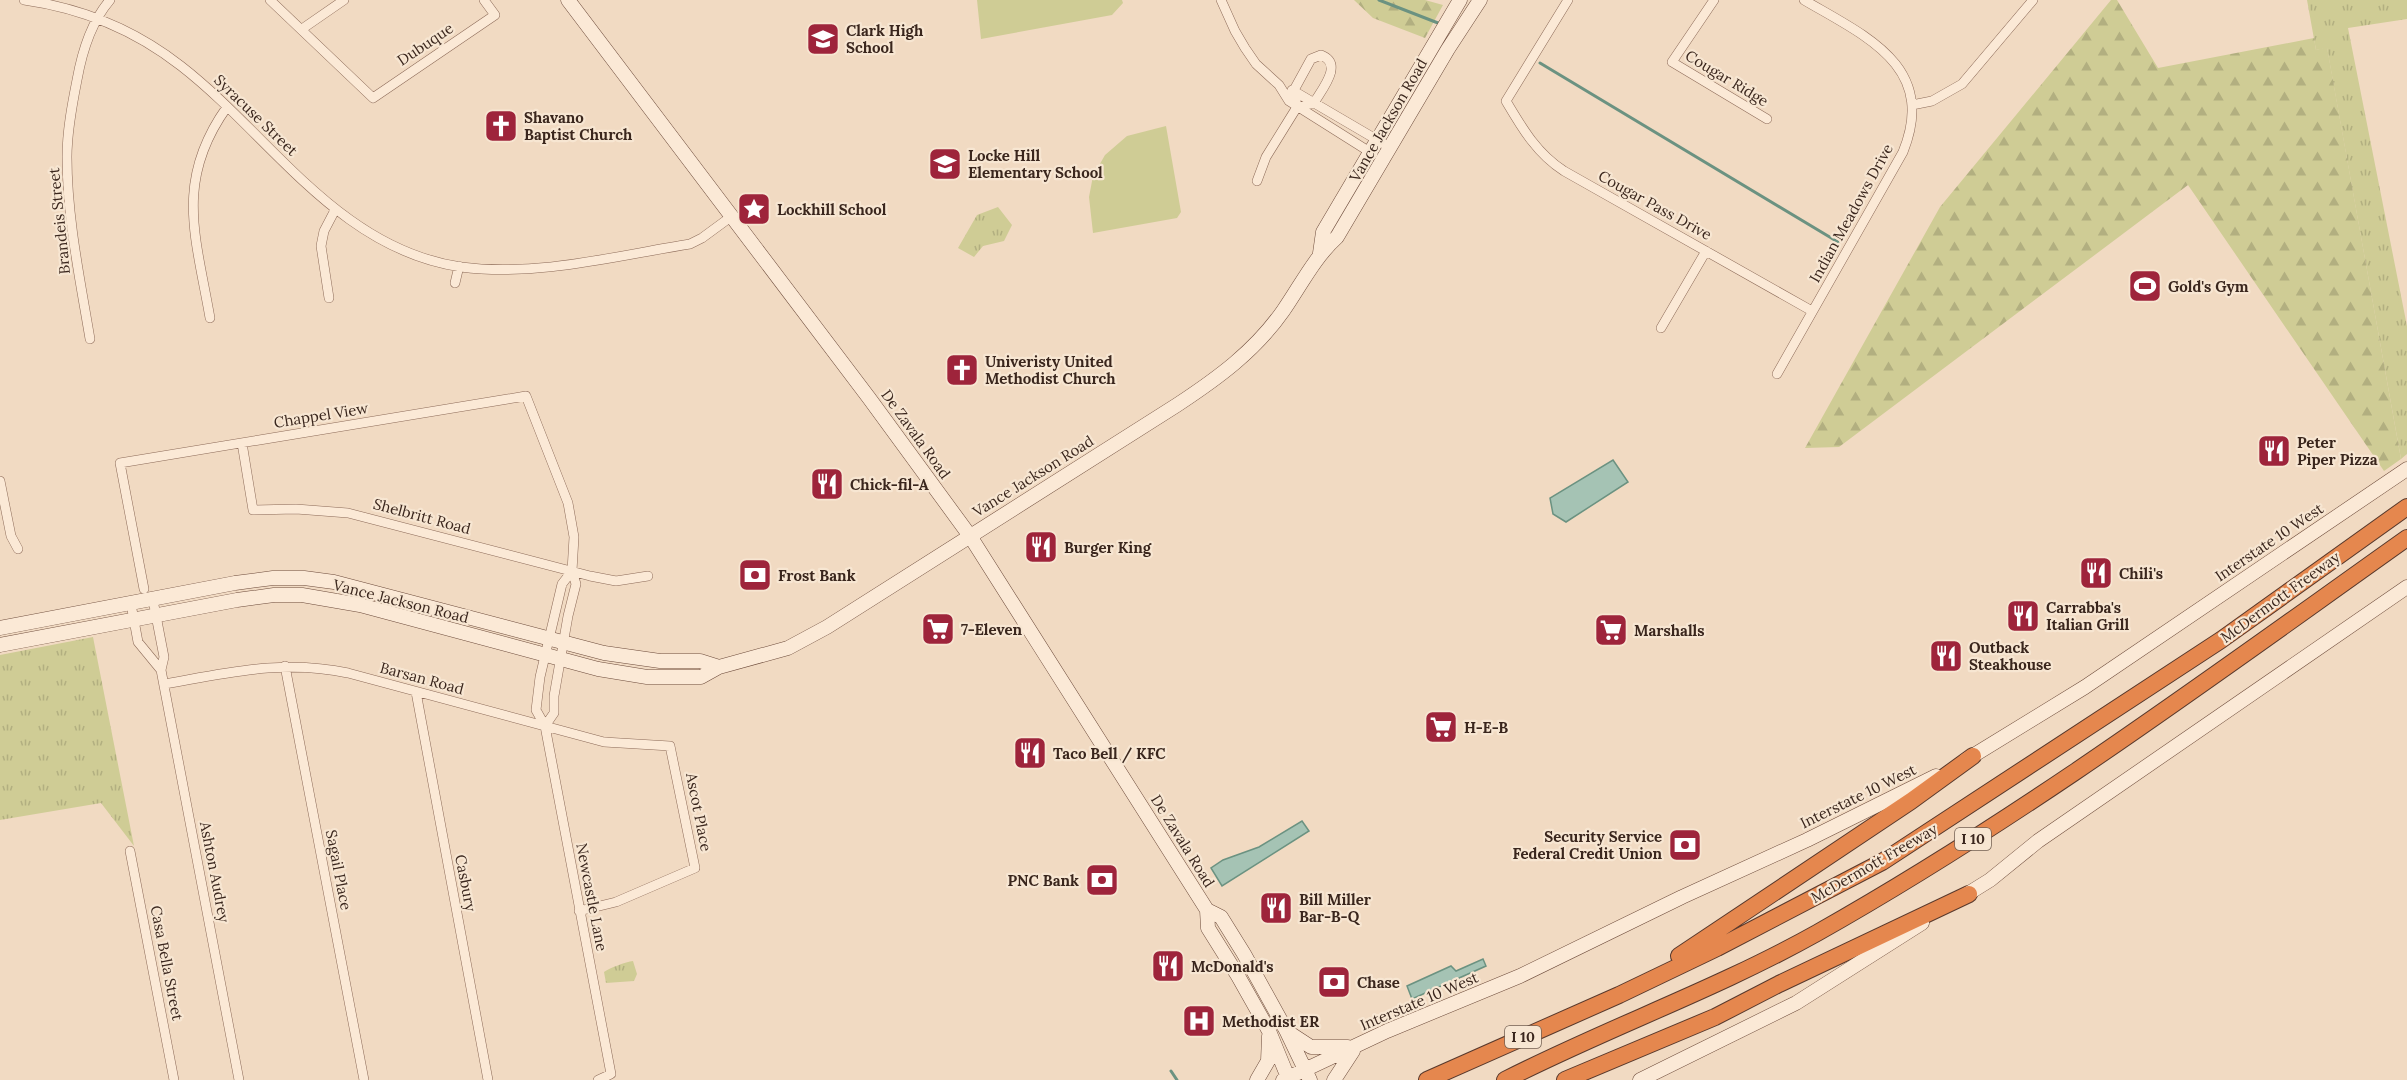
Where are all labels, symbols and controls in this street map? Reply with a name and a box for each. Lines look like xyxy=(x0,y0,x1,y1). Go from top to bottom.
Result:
street label: Dubuque xyxy=(393,18,457,70)
school or university icon: Clark High School xyxy=(805,21,841,57)
place label: Clark High School xyxy=(846,21,924,57)
street label: Cougar Ridge xyxy=(1682,46,1772,110)
street label: Vance Jackson Road xyxy=(1345,55,1431,186)
street label: Syracuse Street xyxy=(210,70,302,160)
church icon: Shavano Baptist Church xyxy=(483,108,519,144)
place label: Shavano Baptist Church xyxy=(524,108,633,144)
street label: Indian Meadows Drive xyxy=(1805,140,1897,286)
school or university icon: Locke Hill Elementary School xyxy=(927,146,963,182)
place label: Locke Hill Elementary School xyxy=(968,146,1103,182)
street label: Cougar Pass Drive xyxy=(1595,166,1715,244)
street label: Brandeis Street xyxy=(44,167,74,275)
place icon: Lockhill School xyxy=(736,191,772,227)
place label: Lockhill School xyxy=(777,200,887,219)
sports icon: Gold's Gym xyxy=(2127,268,2163,304)
place label: Gold's Gym xyxy=(2168,277,2249,296)
church icon: Univeristy United Methodist Church xyxy=(944,352,980,388)
place label: Univeristy United Methodist Church xyxy=(985,352,1116,388)
street label: De Zavala Road xyxy=(877,386,955,482)
street label: Chappel View xyxy=(273,398,369,432)
street label: Vance Jackson Road xyxy=(968,431,1097,521)
restaurant icon: Peter Piper Pizza xyxy=(2256,433,2292,469)
place label: Peter Piper Pizza xyxy=(2297,433,2378,469)
restaurant icon: Chick-fil-A xyxy=(809,466,845,502)
place label: Chick-fil-A xyxy=(850,475,929,494)
street label: Shelbritt Road xyxy=(371,494,473,538)
street label: Interstate 10 West xyxy=(2211,499,2327,585)
restaurant icon: Burger King xyxy=(1023,529,1059,565)
place label: Burger King xyxy=(1064,538,1152,557)
street label: McDermott Freeway xyxy=(2217,547,2343,647)
restaurant icon: Chili's xyxy=(2078,555,2114,591)
bank icon: Frost Bank xyxy=(737,557,773,593)
place label: Chili's xyxy=(2119,564,2163,583)
place label: Frost Bank xyxy=(778,566,856,585)
street label: Vance Jackson Road xyxy=(330,575,471,627)
restaurant icon: Carrabba's Italian Grill xyxy=(2005,598,2041,634)
place label: Carrabba's Italian Grill xyxy=(2046,598,2129,634)
supermarket icon: 7-Eleven xyxy=(920,611,956,647)
supermarket icon: Marshalls xyxy=(1593,612,1629,648)
place label: 7-Eleven xyxy=(961,620,1023,639)
place label: Marshalls xyxy=(1634,621,1705,640)
restaurant icon: Outback Steakhouse xyxy=(1928,638,1964,674)
place label: Outback Steakhouse xyxy=(1969,638,2051,674)
street label: Barsan Road xyxy=(378,658,466,698)
supermarket icon: H-E-B xyxy=(1423,709,1459,745)
place label: H-E-B xyxy=(1464,718,1508,737)
restaurant icon: Taco Bell / KFC xyxy=(1012,735,1048,771)
place label: Taco Bell / KFC xyxy=(1053,744,1166,764)
street label: Interstate 10 West xyxy=(1797,760,1919,832)
street label: Ascot Place xyxy=(682,770,716,853)
street label: De Zavala Road xyxy=(1147,791,1219,891)
street label: Ashton Audrey xyxy=(196,819,234,924)
street label: McDermott Freeway xyxy=(1807,819,1941,907)
place label: Security Service Federal Credit Union xyxy=(1512,827,1662,863)
bank icon: Security Service Federal Credit Union xyxy=(1667,827,1703,863)
street label: Sagail Place xyxy=(322,828,356,912)
road number: I 10 xyxy=(1955,828,1991,850)
street label: Newcastle Lane xyxy=(572,841,612,953)
street label: Casbury xyxy=(451,853,481,913)
bank icon: PNC Bank xyxy=(1084,862,1120,898)
place label: PNC Bank xyxy=(1008,871,1079,890)
restaurant icon: Bill Miller Bar-B-Q xyxy=(1258,890,1294,926)
place label: Bill Miller Bar-B-Q xyxy=(1299,890,1372,926)
street label: Casa Bella Street xyxy=(147,904,187,1022)
restaurant icon: McDonald's xyxy=(1150,948,1186,984)
place label: McDonald's xyxy=(1191,957,1274,976)
bank icon: Chase xyxy=(1316,964,1352,1000)
street label: Interstate 10 West xyxy=(1357,967,1481,1034)
place label: Chase xyxy=(1357,973,1400,992)
hospital icon: Methodist ER xyxy=(1181,1003,1217,1039)
place label: Methodist ER xyxy=(1222,1012,1320,1031)
road number: I 10 xyxy=(1505,1026,1541,1048)

